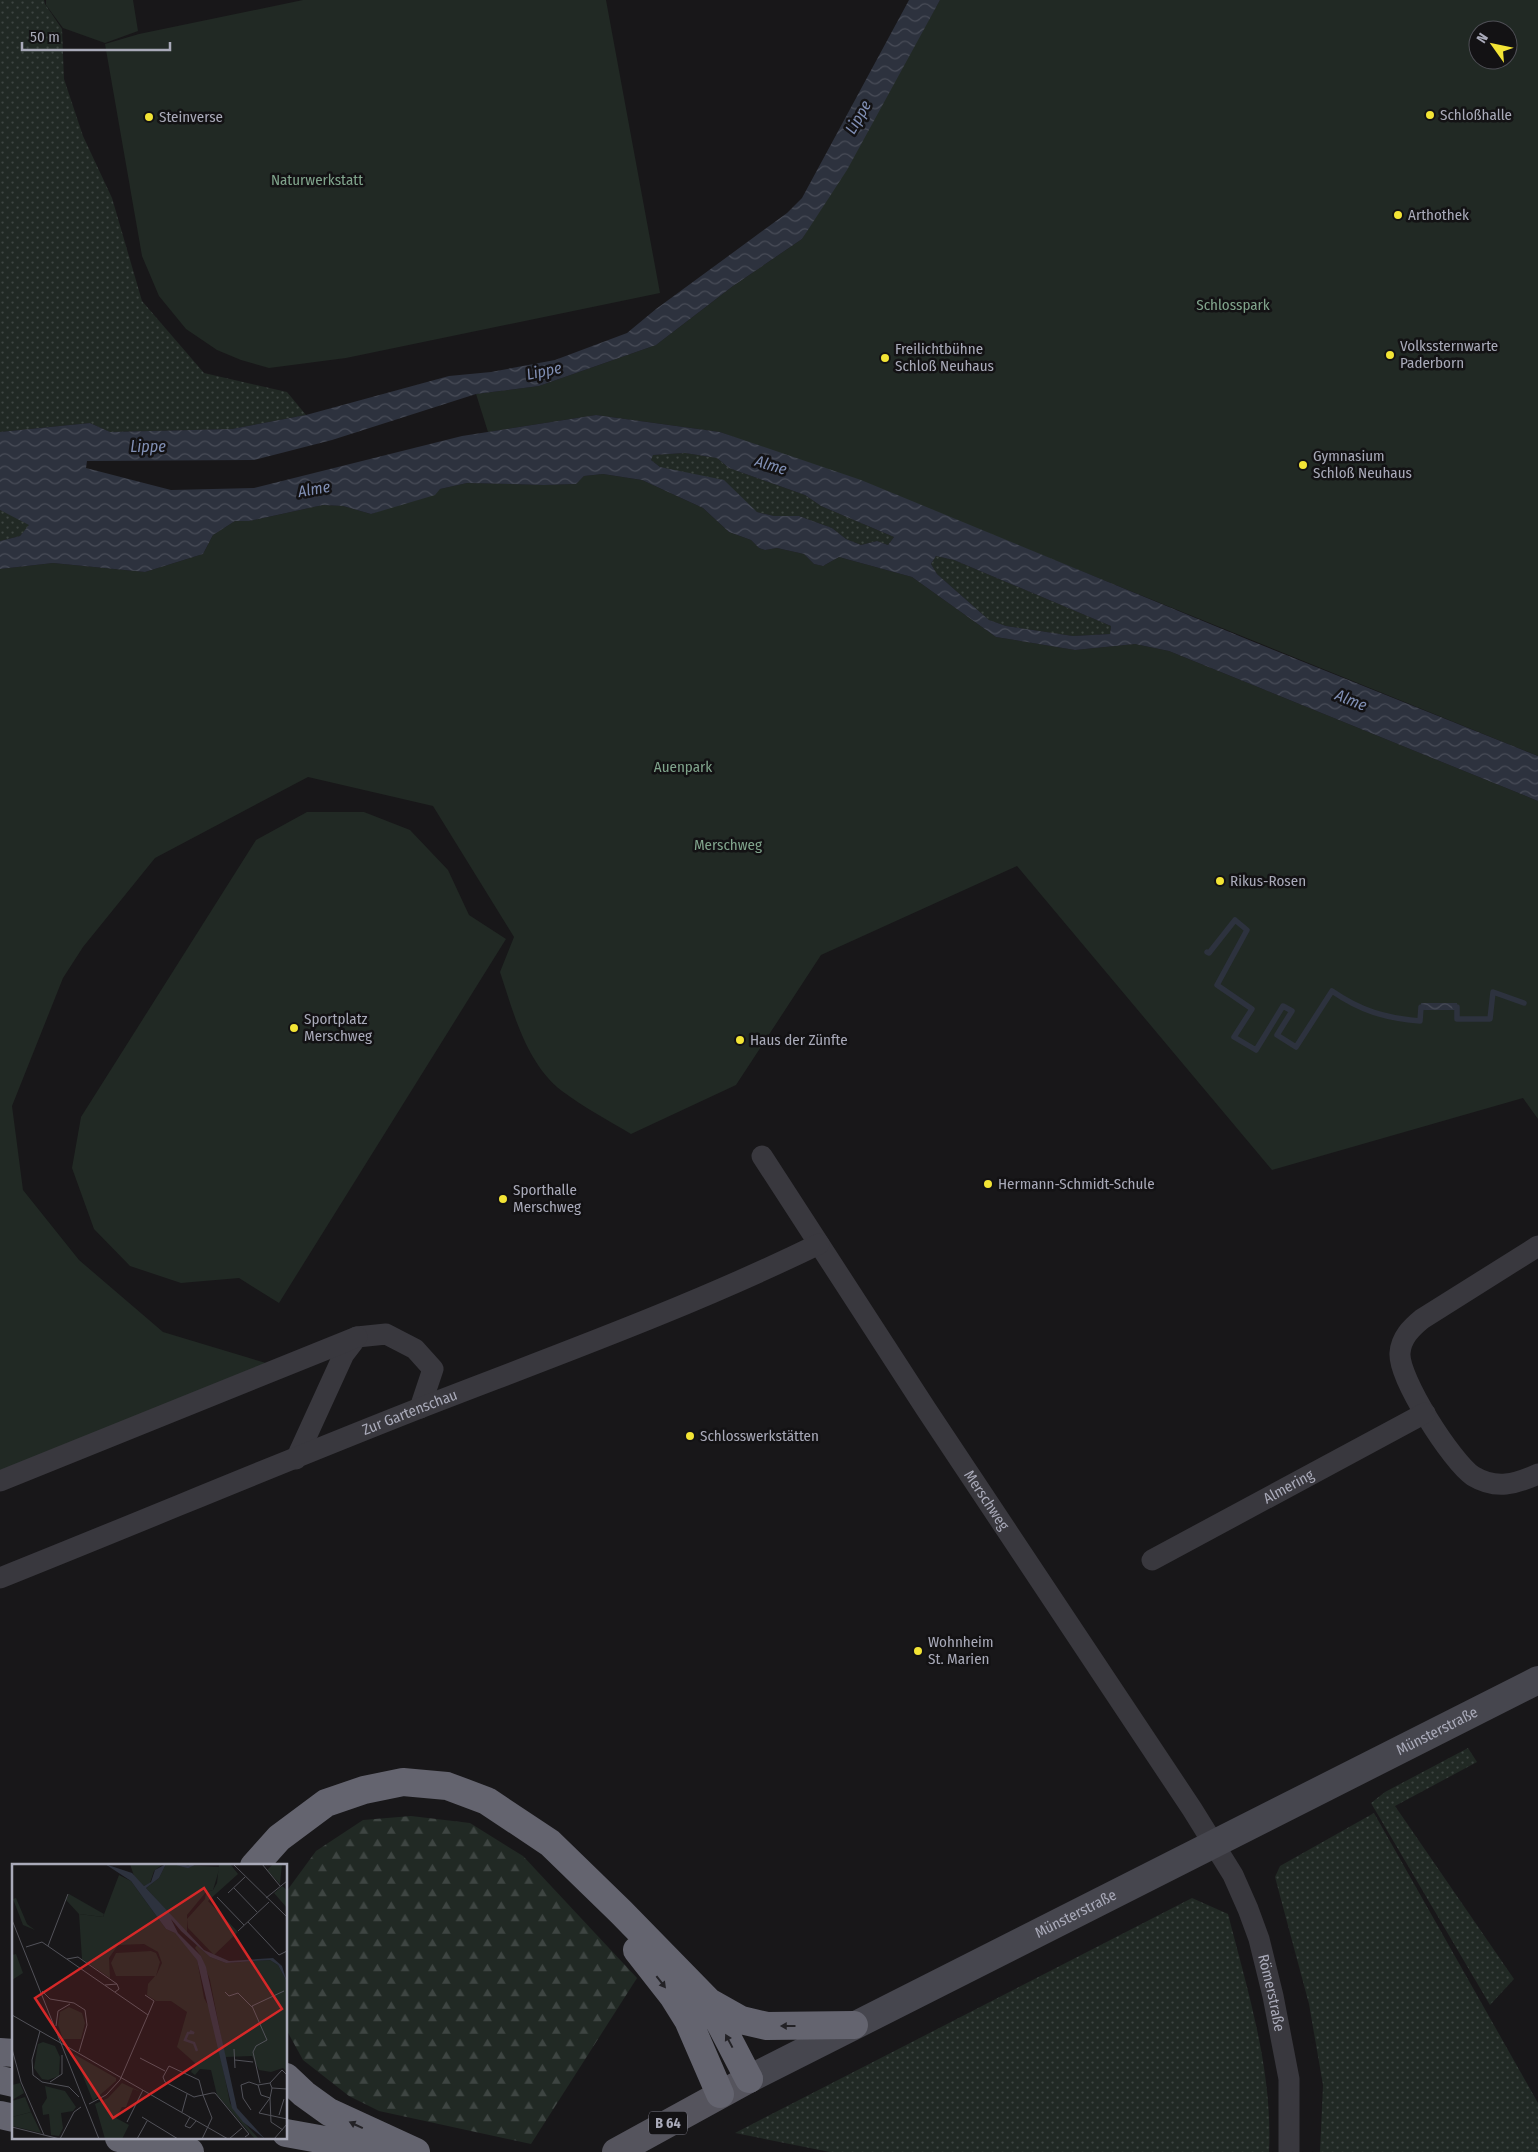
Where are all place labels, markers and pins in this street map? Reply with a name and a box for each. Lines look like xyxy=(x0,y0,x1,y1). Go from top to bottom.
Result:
place label: Schloßhalle xyxy=(1440,106,1512,124)
place label: Steinverse xyxy=(159,108,223,126)
marker: Schloßhalle xyxy=(1424,109,1436,121)
marker: Steinverse xyxy=(143,111,155,123)
place label: Arthothek xyxy=(1408,206,1469,224)
marker: Arthothek xyxy=(1392,209,1404,221)
place label: Volkssternwarte Paderborn xyxy=(1400,337,1498,372)
place label: Freilichtbühne Schloß Neuhaus xyxy=(895,340,994,375)
marker: Volkssternwarte Paderborn xyxy=(1384,349,1396,361)
marker: Freilichtbühne Schloß Neuhaus xyxy=(879,352,891,364)
place label: Gymnasium Schloß Neuhaus xyxy=(1313,447,1412,482)
marker: Gymnasium Schloß Neuhaus xyxy=(1297,459,1309,471)
place label: Rikus-Rosen xyxy=(1230,872,1306,890)
marker: Rikus-Rosen xyxy=(1214,875,1226,887)
place label: Sportplatz Merschweg xyxy=(304,1010,372,1045)
marker: Sportplatz Merschweg xyxy=(288,1022,300,1034)
place label: Haus der Zünfte xyxy=(750,1031,848,1049)
marker: Haus der Zünfte xyxy=(734,1034,746,1046)
place label: Hermann-Schmidt-Schule xyxy=(998,1175,1155,1193)
marker: Hermann-Schmidt-Schule xyxy=(982,1178,994,1190)
place label: Sporthalle Merschweg xyxy=(513,1181,581,1216)
marker: Sporthalle Merschweg xyxy=(497,1193,509,1205)
place label: Schlosswerkstätten xyxy=(700,1427,819,1445)
marker: Schlosswerkstätten xyxy=(684,1430,696,1442)
place label: Wohnheim St. Marien xyxy=(928,1633,993,1668)
marker: Wohnheim St. Marien xyxy=(912,1645,924,1657)

